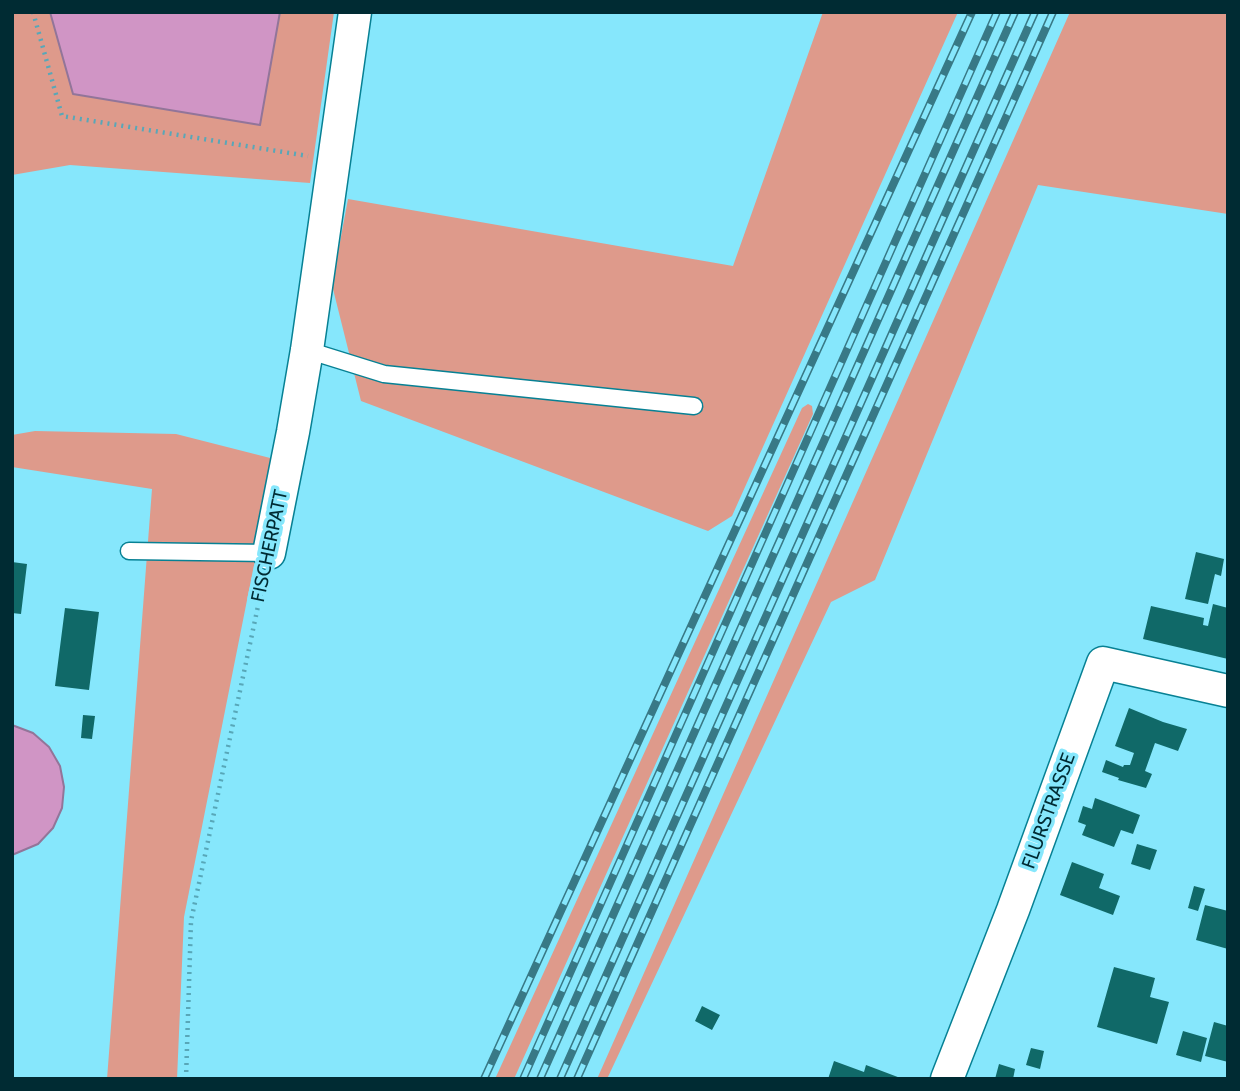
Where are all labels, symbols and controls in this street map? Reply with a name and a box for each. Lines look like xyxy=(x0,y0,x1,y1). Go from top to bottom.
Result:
street label: FISCHERPATT xyxy=(247,488,293,604)
street label: FLURSTRASSE xyxy=(1018,750,1080,872)

